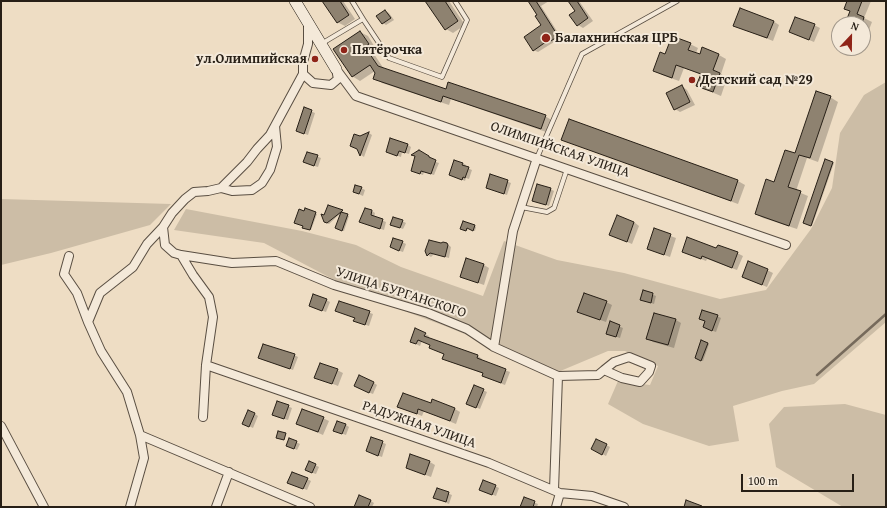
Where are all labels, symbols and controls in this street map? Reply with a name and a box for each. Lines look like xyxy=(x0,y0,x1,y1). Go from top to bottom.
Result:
north arrow xyxy=(831,16,871,56)
text: N xyxy=(849,17,862,35)
place label: Балахнинская ЦРБ xyxy=(555,30,678,46)
marker: Балахнинская ЦРБ xyxy=(540,32,552,44)
place label: Пятёрочка xyxy=(352,42,422,58)
marker: Пятёрочка xyxy=(339,45,349,55)
place label: ул.Олимпийская xyxy=(196,51,307,67)
marker: ул.Олимпийская xyxy=(310,54,320,64)
place label: Детский сад №29 xyxy=(700,72,813,88)
marker: Детский сад №29 xyxy=(687,75,697,85)
street label: ОЛИМПИЙСКАЯ УЛИЦА xyxy=(488,118,632,182)
street label: УЛИЦА БУРГАНСКОГО xyxy=(334,264,468,322)
street label: РАДУЖНАЯ УЛИЦА xyxy=(360,398,478,452)
scale bar xyxy=(743,466,856,492)
text: 100 m xyxy=(748,472,778,489)

